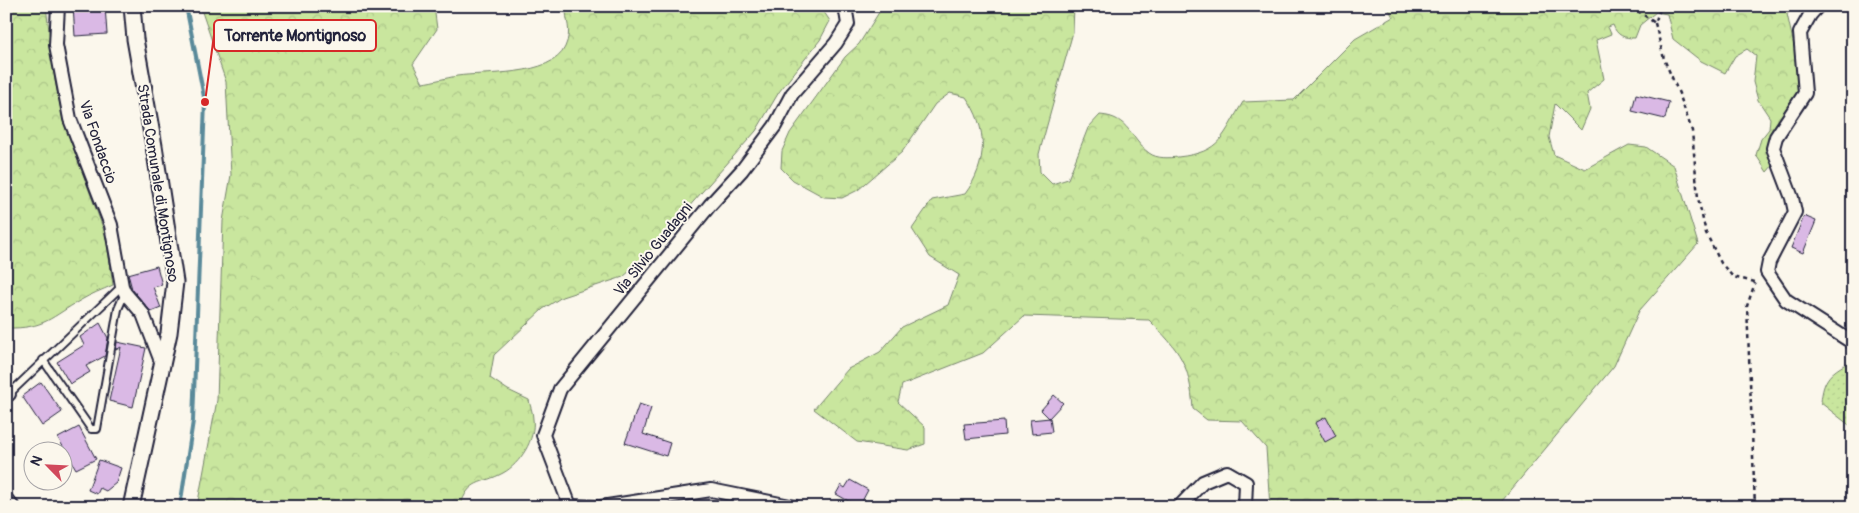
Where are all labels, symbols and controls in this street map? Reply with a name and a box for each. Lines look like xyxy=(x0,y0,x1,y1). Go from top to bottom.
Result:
callout: Torrente Montignoso xyxy=(214,20,376,51)
text: Torrente Montignoso xyxy=(223,26,366,46)
street label: Strada Comunale di Montignoso xyxy=(132,83,183,283)
street label: Via Fondaccio xyxy=(74,98,121,186)
street label: Via Silvio Guadagni xyxy=(610,198,697,300)
north arrow xyxy=(22,440,72,490)
text: N xyxy=(27,453,46,469)

